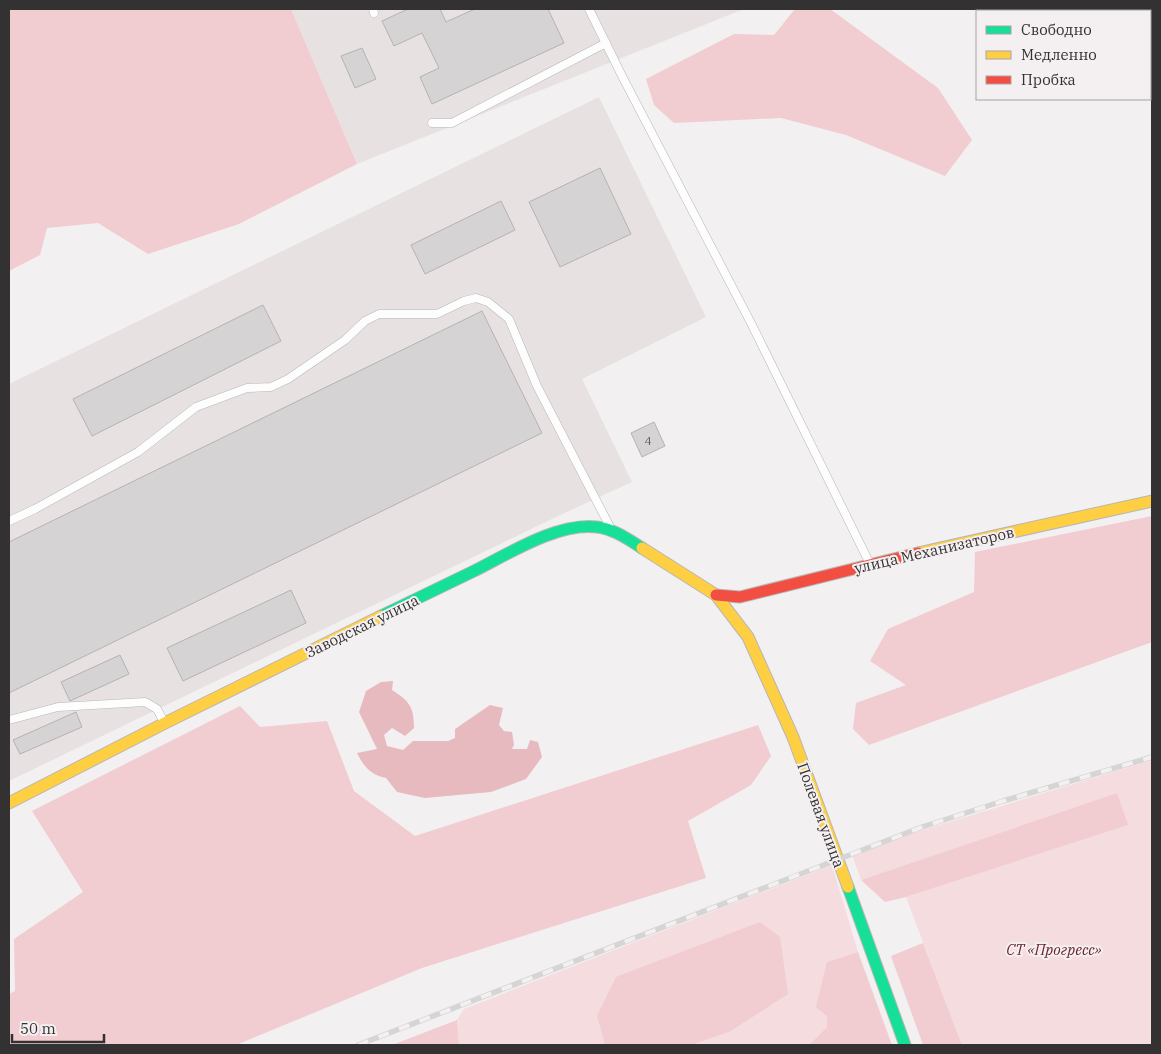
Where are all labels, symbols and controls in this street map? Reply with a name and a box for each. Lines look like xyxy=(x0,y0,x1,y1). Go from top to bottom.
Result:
legend xyxy=(976,10,1151,100)
text: Свободно xyxy=(1021,20,1092,39)
text: Медленно xyxy=(1021,45,1097,64)
text: Пробка xyxy=(1021,70,1076,89)
house number: 4 xyxy=(644,433,652,448)
street label: улица Механизаторов xyxy=(852,522,1016,578)
street label: Заводская улица xyxy=(302,590,422,662)
street label: Полевая улица xyxy=(793,760,849,870)
park label: СТ «Прогресс» xyxy=(1006,940,1102,959)
scale bar xyxy=(12,1012,105,1044)
text: 50 m xyxy=(20,1019,56,1038)

